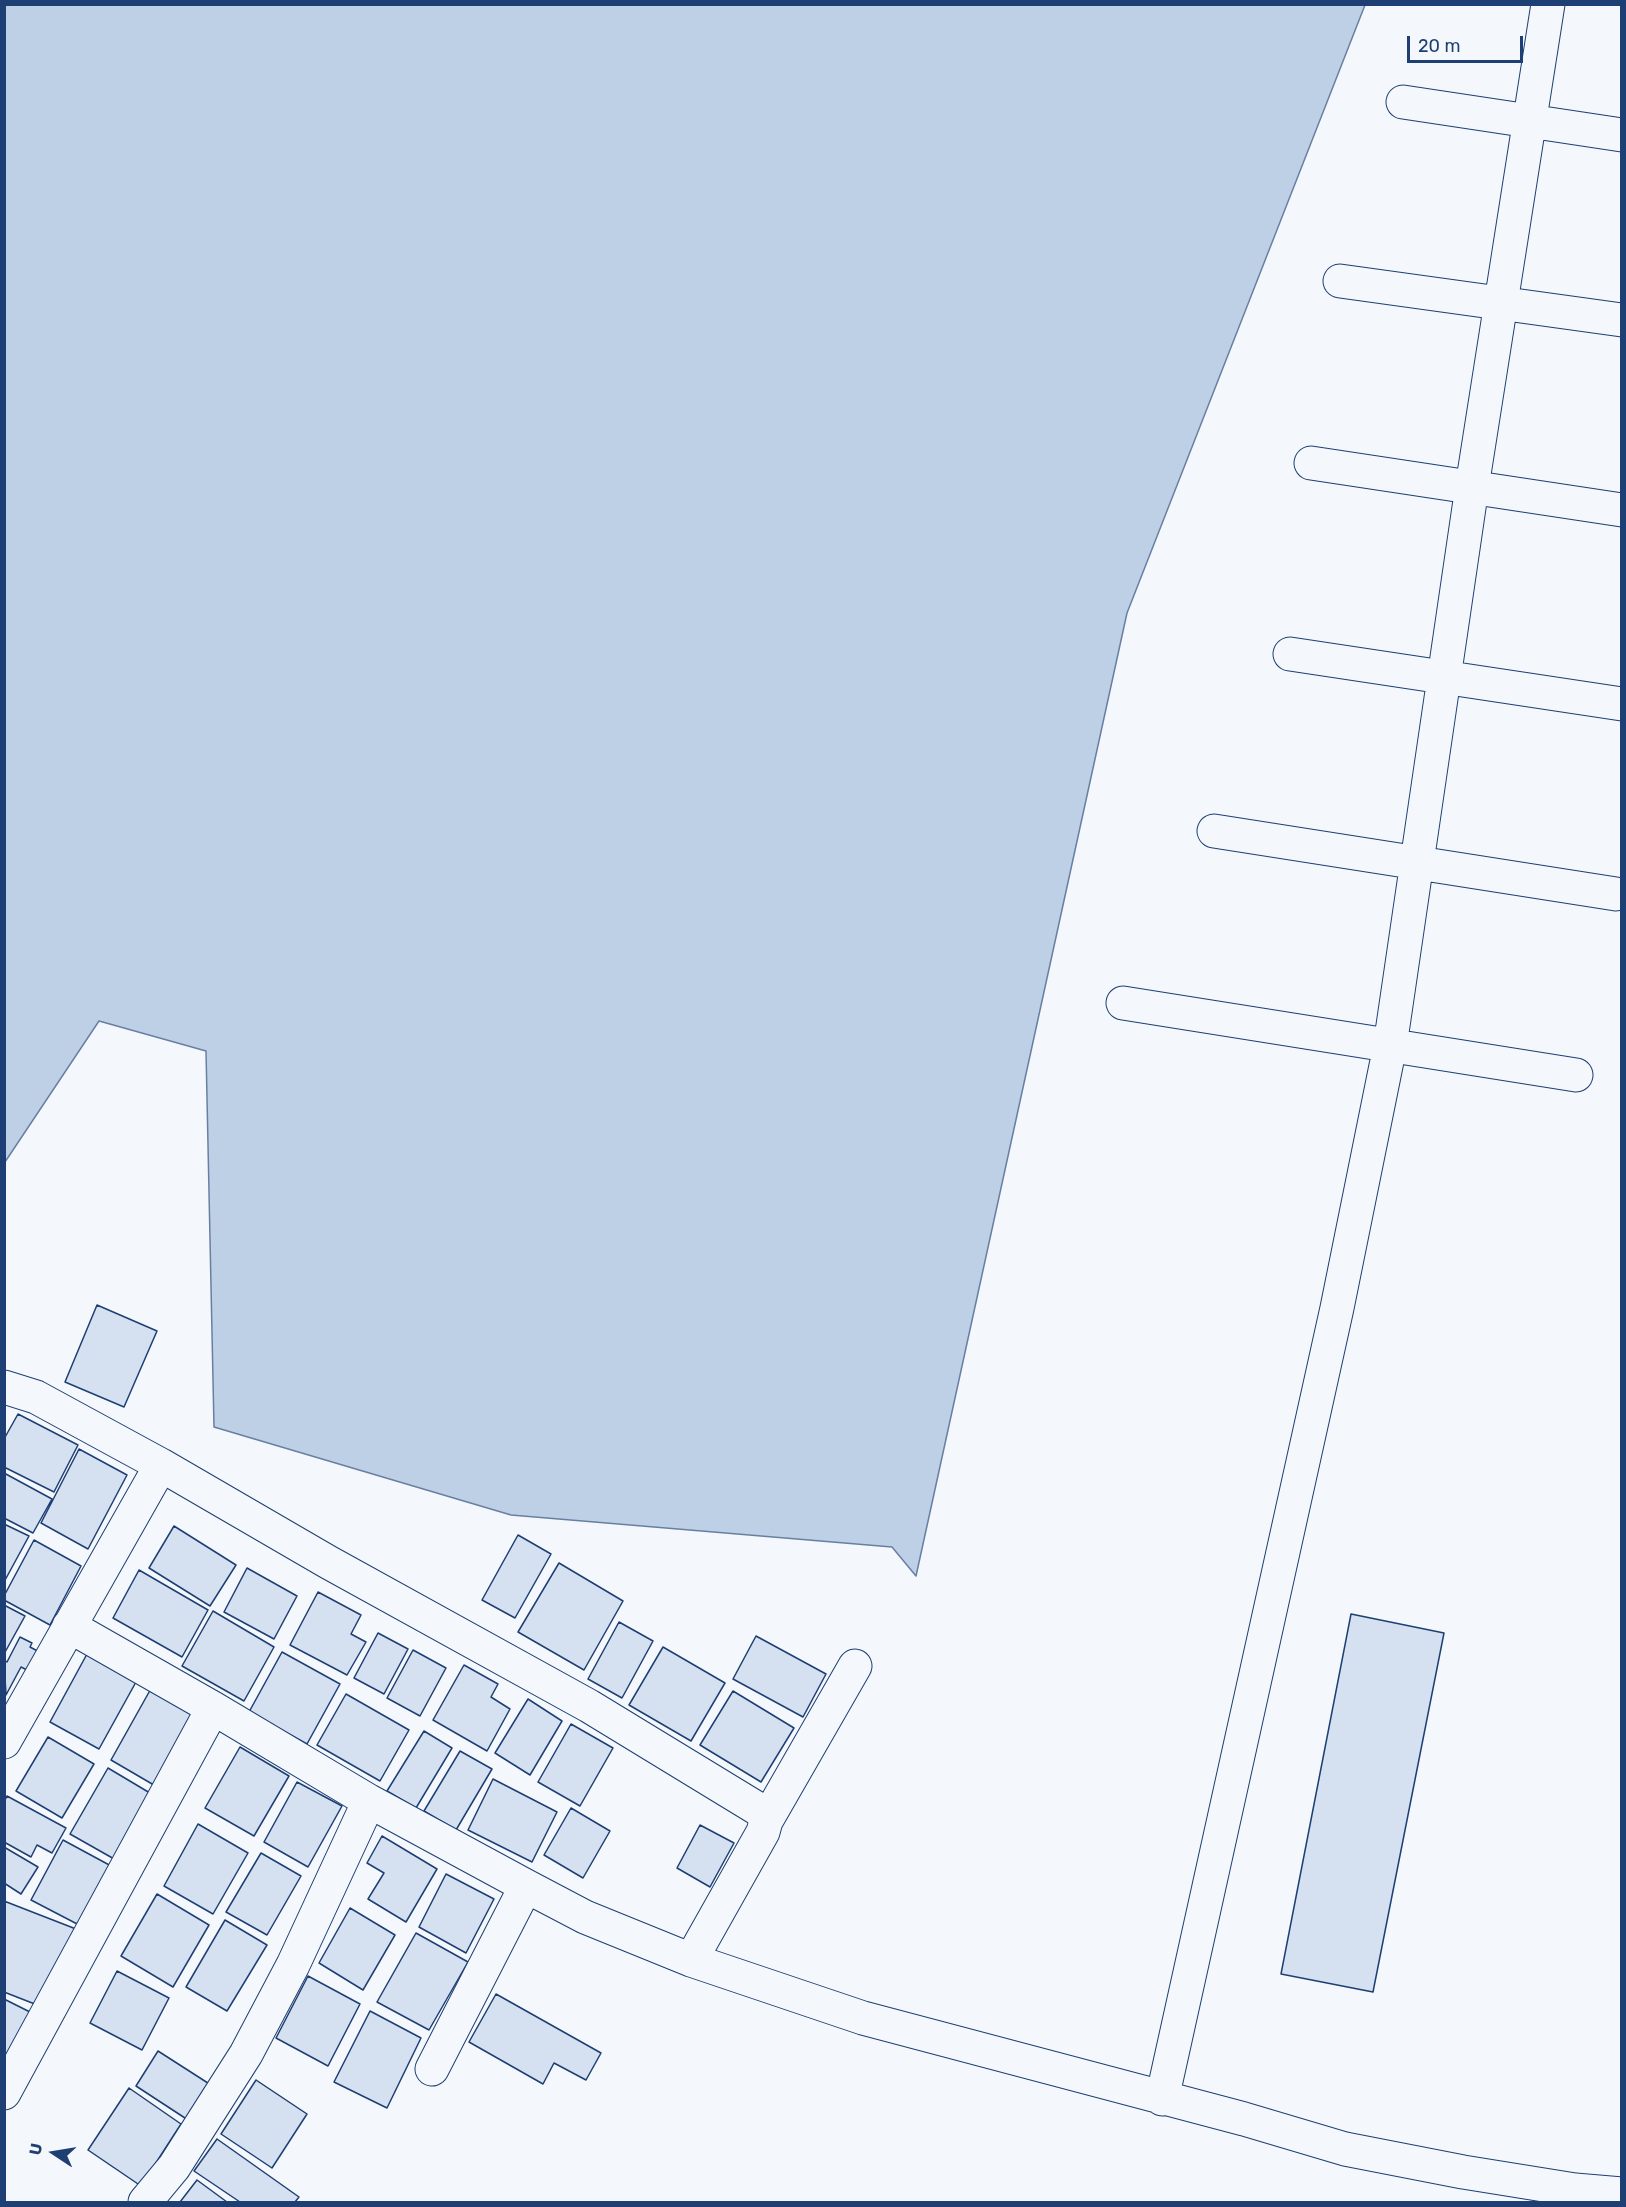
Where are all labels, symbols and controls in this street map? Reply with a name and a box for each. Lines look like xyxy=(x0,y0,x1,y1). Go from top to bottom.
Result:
scale bar xyxy=(1410,24,1526,62)
text: 20 m xyxy=(1418,35,1460,57)
north arrow xyxy=(24,2123,84,2183)
text: U xyxy=(25,2142,46,2157)

